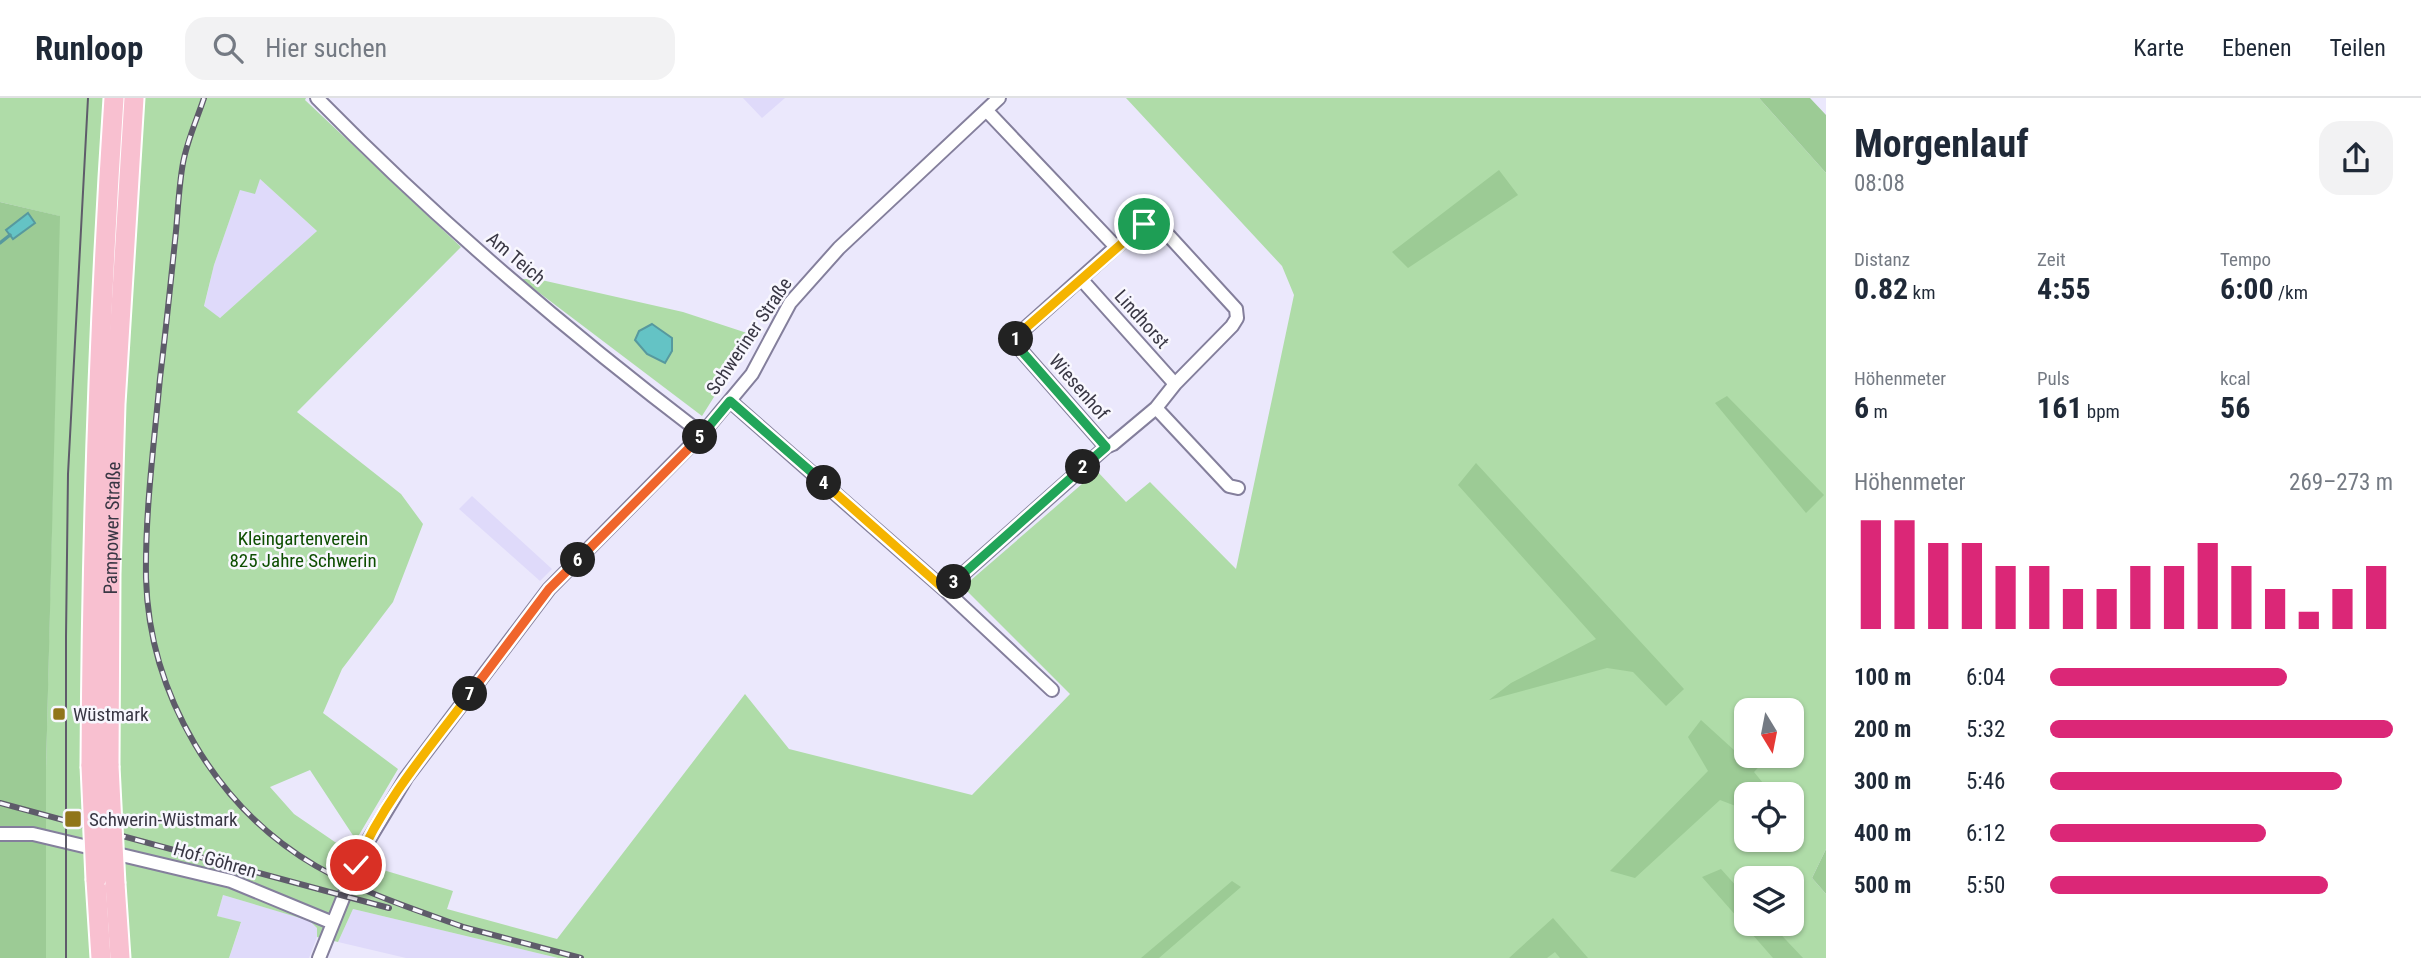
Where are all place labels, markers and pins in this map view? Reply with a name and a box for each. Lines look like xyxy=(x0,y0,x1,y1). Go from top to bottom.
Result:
pin xyxy=(1114,194,1174,254)
pin: 1 xyxy=(998,322,1034,356)
pin: 5 xyxy=(682,420,718,454)
pin: 2 xyxy=(1066,450,1100,484)
pin: 4 xyxy=(806,466,842,500)
pin: 6 xyxy=(560,542,596,578)
pin: 3 xyxy=(936,564,972,600)
pin: 7 xyxy=(452,676,488,712)
place label: Wüstmark xyxy=(73,703,149,726)
marker: Wüstmark xyxy=(51,706,67,722)
place label: Schwerin-Wüstmark xyxy=(89,808,238,831)
marker: Schwerin-Wüstmark xyxy=(63,809,83,829)
pin xyxy=(326,835,386,895)

